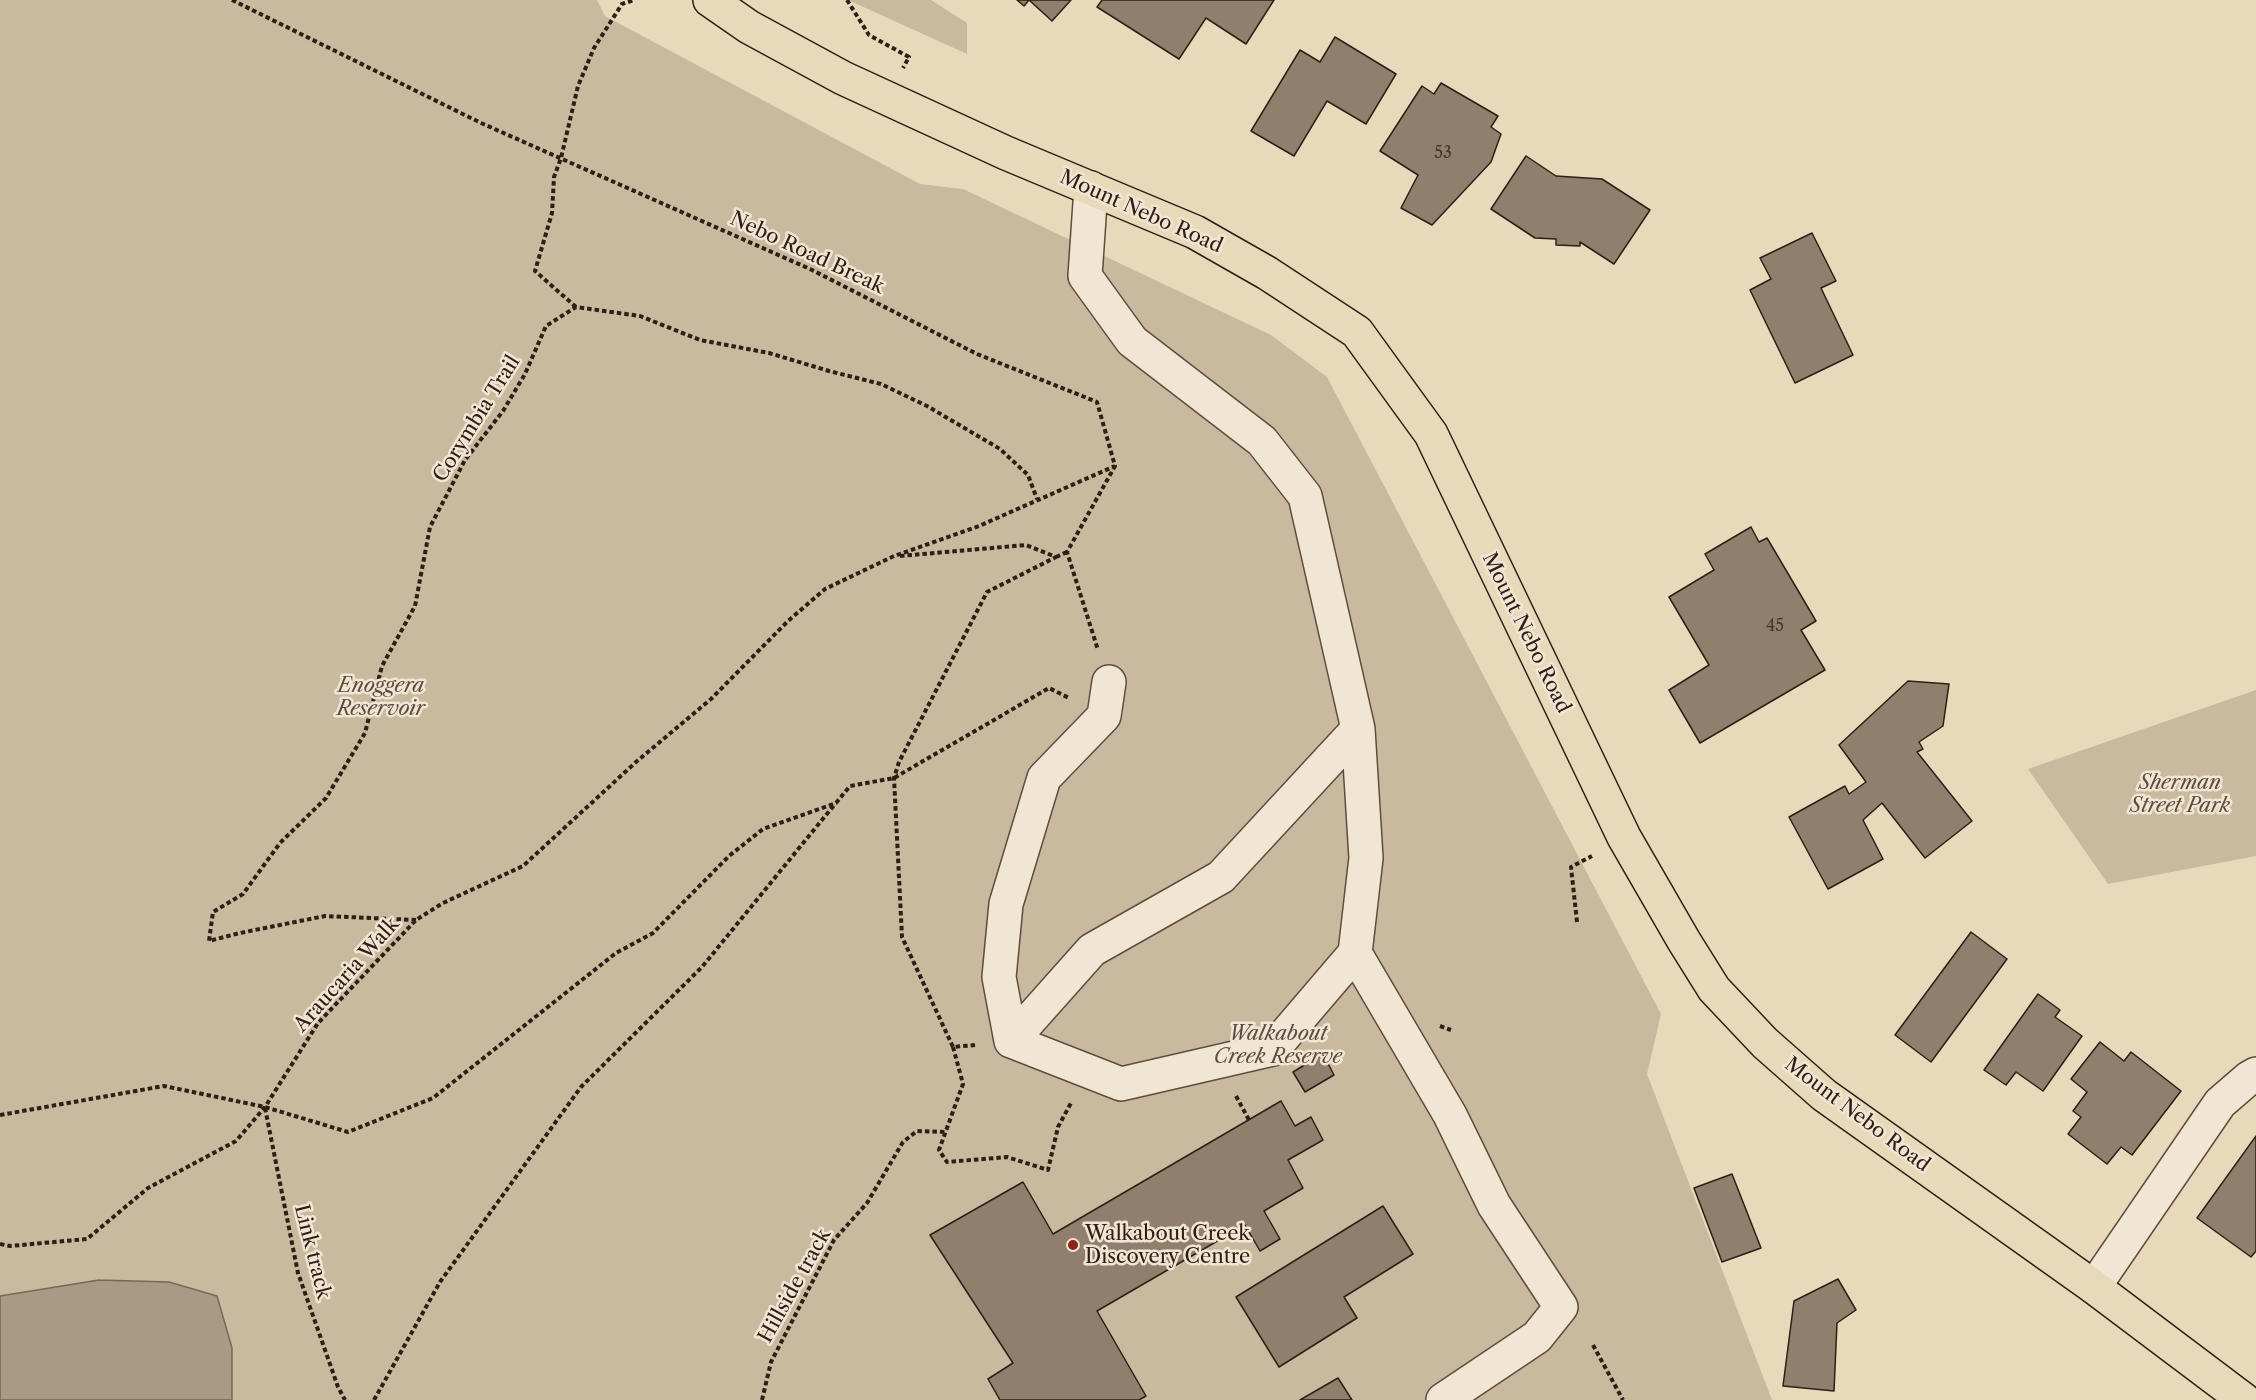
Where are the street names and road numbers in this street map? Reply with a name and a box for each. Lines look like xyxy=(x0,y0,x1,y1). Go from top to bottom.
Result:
street label: Mount Nebo Road xyxy=(1056,165,1226,259)
street label: Nebo Road Break xyxy=(726,207,888,299)
street label: Corymbia Trail xyxy=(429,351,525,487)
street label: Mount Nebo Road xyxy=(1477,549,1575,717)
street label: Araucaria Walk xyxy=(289,913,405,1037)
street label: Mount Nebo Road xyxy=(1780,1053,1934,1177)
street label: Link track xyxy=(289,1202,335,1302)
street label: Hillside track xyxy=(754,1225,836,1347)

